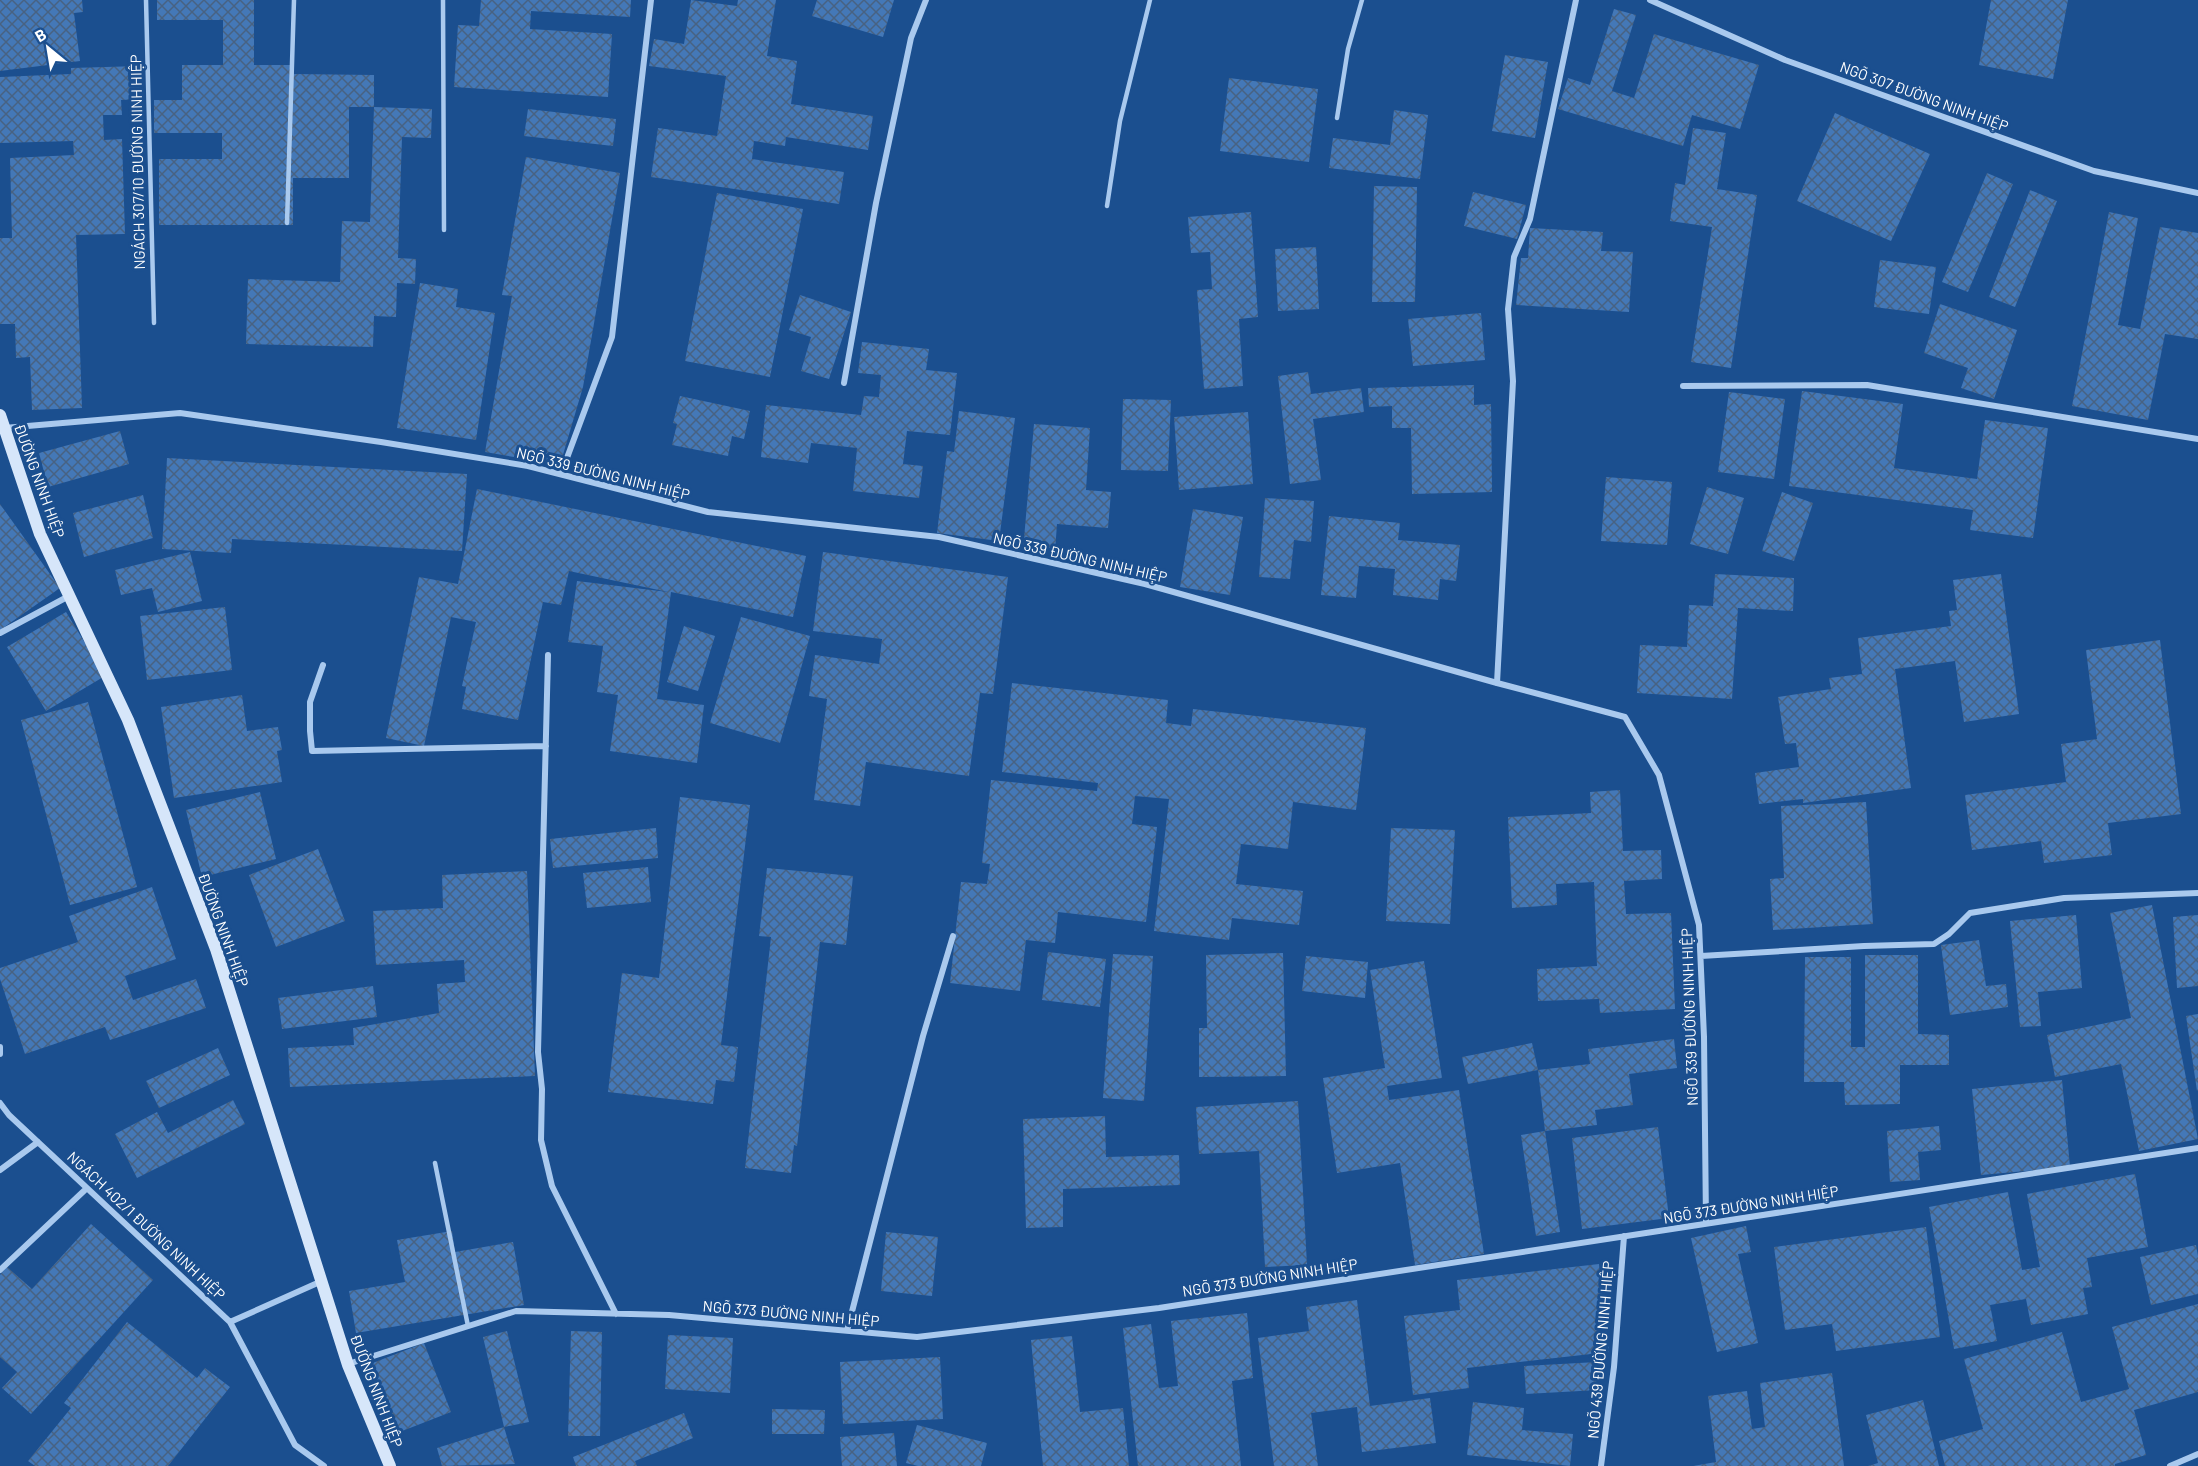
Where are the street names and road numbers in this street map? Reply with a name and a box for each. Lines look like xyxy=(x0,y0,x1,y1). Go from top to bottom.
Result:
street label: NGÁCH 307/10 ĐƯỜNG NINH HIỆP xyxy=(126,54,148,270)
street label: NGÕ 307 ĐƯỜNG NINH HIỆP xyxy=(1838,57,2011,135)
street label: ĐƯỜNG NINH HIỆP xyxy=(11,421,69,540)
street label: NGÕ 339 ĐƯỜNG NINH HIỆP xyxy=(515,443,692,503)
street label: NGÕ 339 ĐƯỜNG NINH HIỆP xyxy=(991,528,1169,586)
street label: ĐƯỜNG NINH HIỆP xyxy=(195,870,253,989)
street label: NGÕ 339 ĐƯỜNG NINH HIỆP xyxy=(1677,928,1701,1106)
street label: NGÁCH 402/1 ĐƯỜNG NINH HIỆP xyxy=(64,1147,229,1303)
street label: NGÕ 373 ĐƯỜNG NINH HIỆP xyxy=(1662,1181,1840,1227)
street label: NGÕ 373 ĐƯỜNG NINH HIỆP xyxy=(1181,1254,1359,1300)
street label: NGÕ 439 ĐƯỜNG NINH HIỆP xyxy=(1583,1260,1617,1440)
street label: NGÕ 373 ĐƯỜNG NINH HIỆP xyxy=(702,1296,880,1330)
street label: ĐƯỜNG NINH HIỆP xyxy=(347,1331,407,1450)

